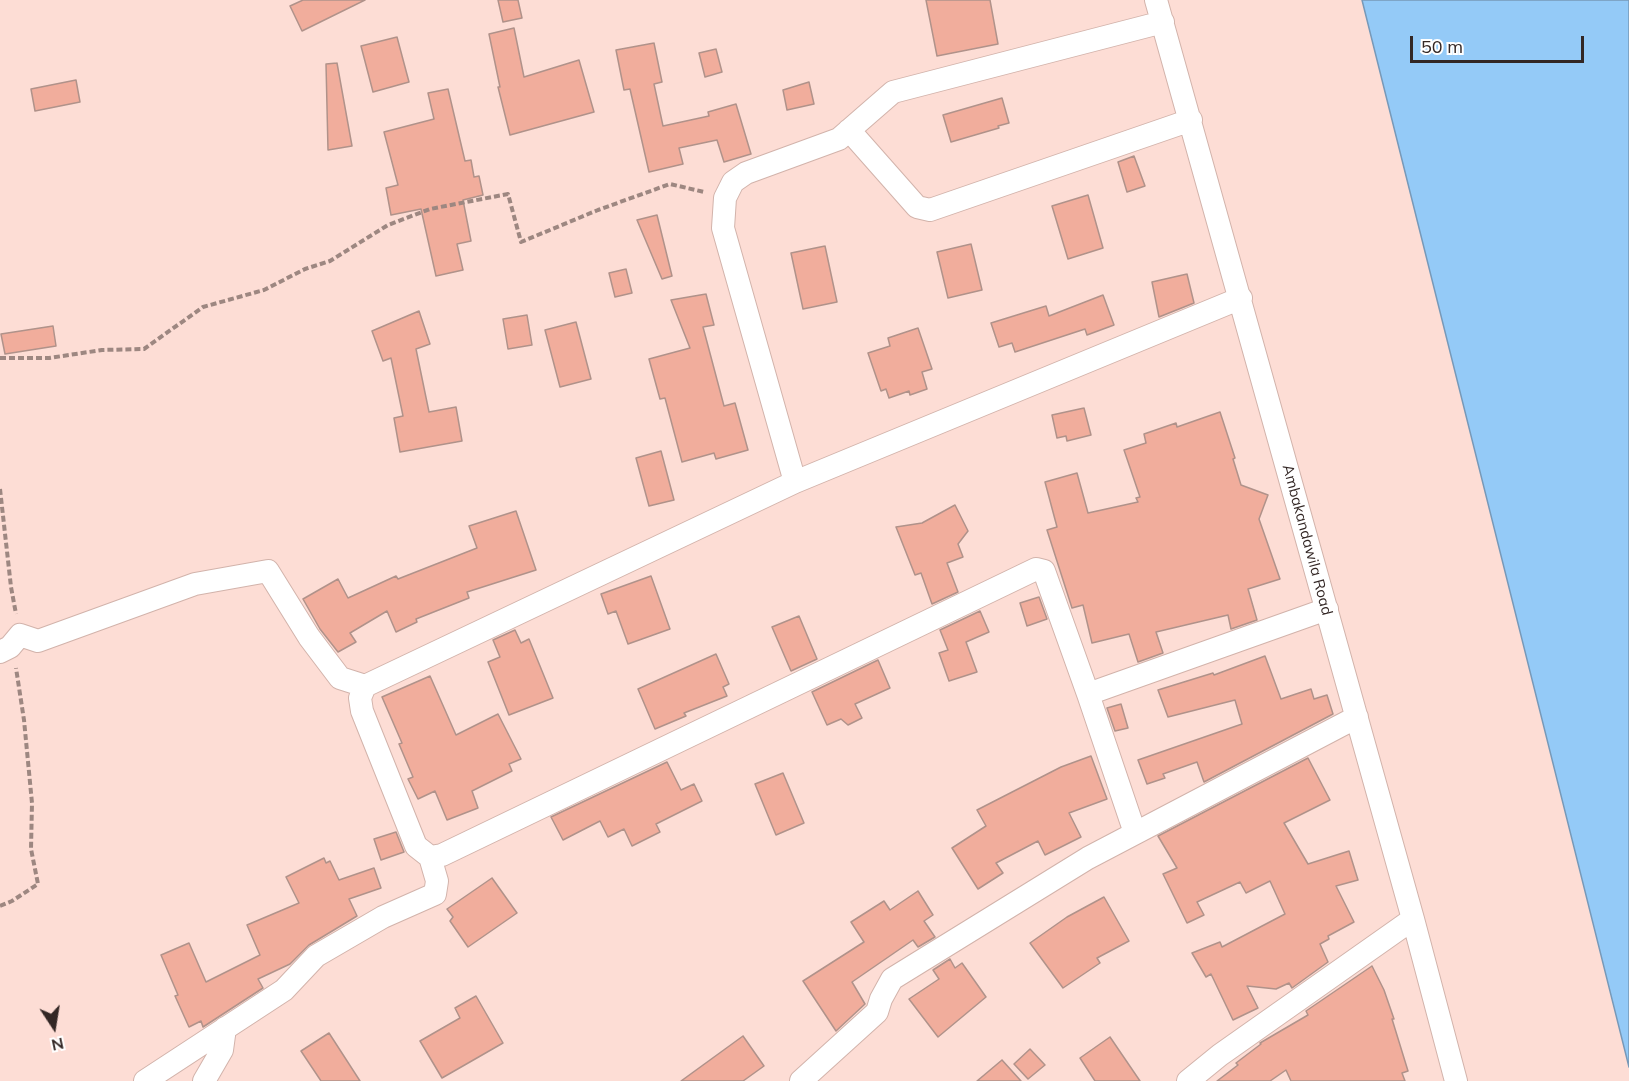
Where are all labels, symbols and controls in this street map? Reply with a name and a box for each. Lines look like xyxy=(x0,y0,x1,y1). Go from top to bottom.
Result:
scale bar xyxy=(1413,24,1587,62)
text: 50 m xyxy=(1421,35,1463,58)
street label: Ambakandawila Road xyxy=(1278,463,1336,617)
north arrow xyxy=(24,997,84,1057)
text: N xyxy=(50,1034,66,1056)

